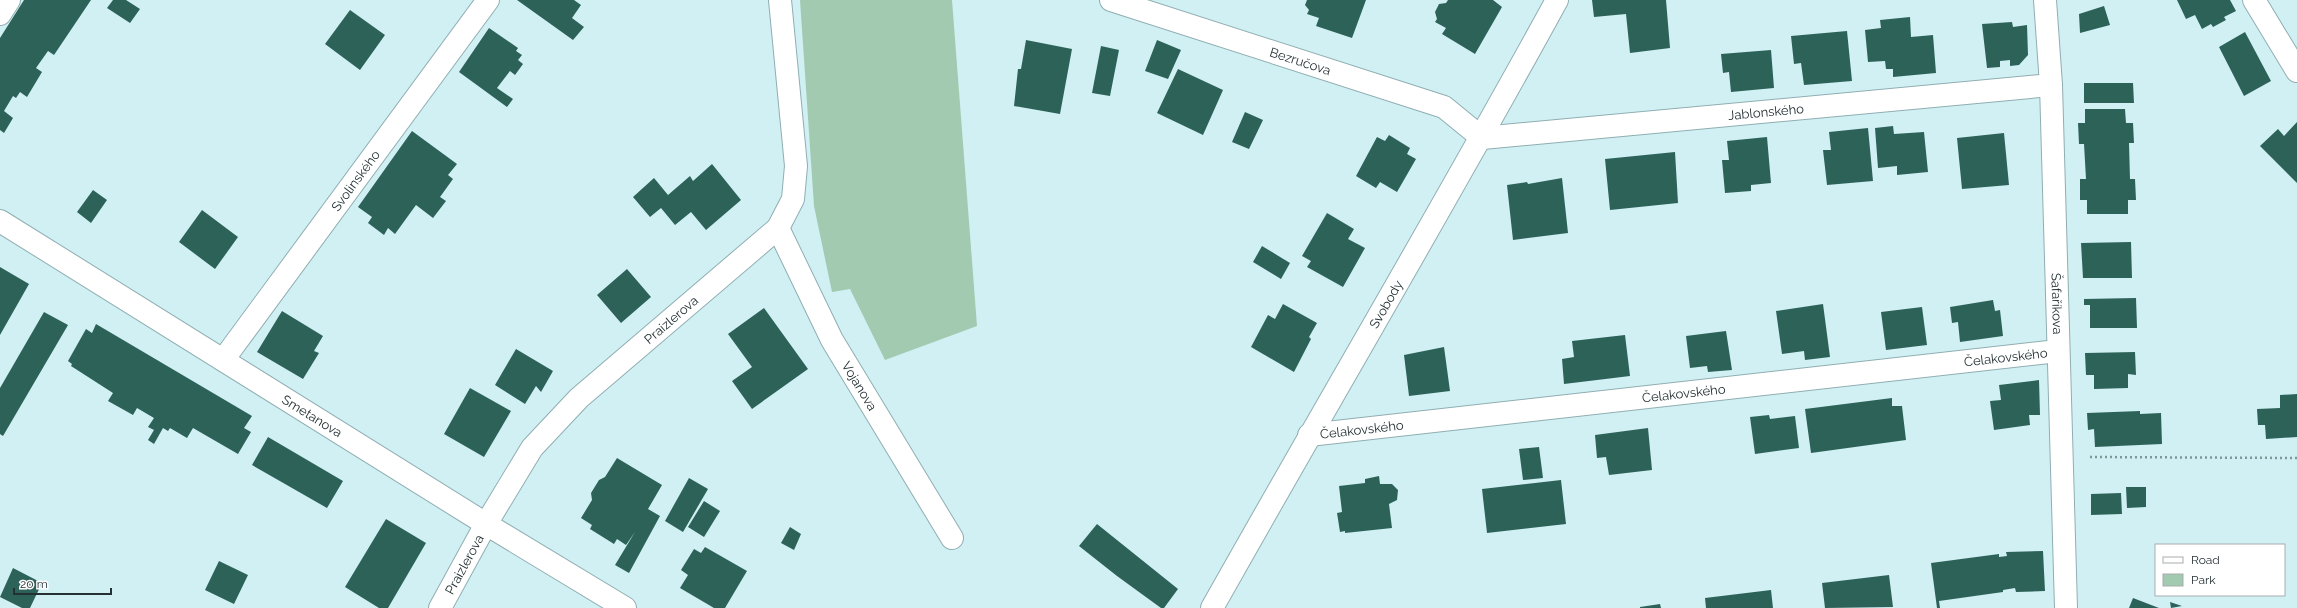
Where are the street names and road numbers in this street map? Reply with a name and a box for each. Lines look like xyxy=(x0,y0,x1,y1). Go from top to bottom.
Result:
street label: Bezručova xyxy=(1268,44,1333,78)
street label: Jablonského xyxy=(1727,101,1805,123)
street label: Svolinského xyxy=(328,147,383,214)
street label: Šafaříkova xyxy=(2049,273,2066,335)
street label: Svobody xyxy=(1366,277,1405,331)
street label: Praizlerova xyxy=(641,292,701,347)
street label: Čelakovského xyxy=(1963,345,2048,369)
street label: Vojanova xyxy=(839,359,880,413)
street label: Čelakovského xyxy=(1641,381,1726,405)
street label: Smetanova xyxy=(280,391,345,440)
street label: Čelakovského xyxy=(1319,417,1404,441)
street label: Praizlerova xyxy=(442,532,486,597)

